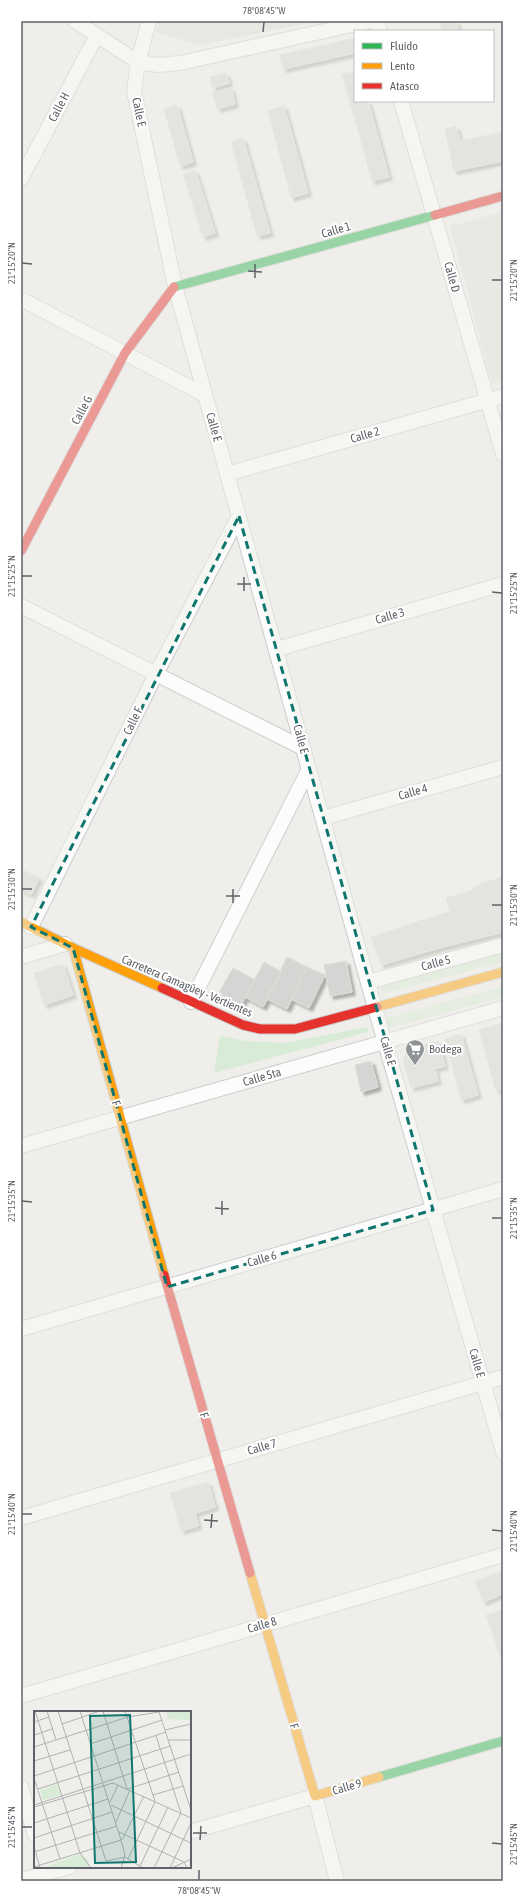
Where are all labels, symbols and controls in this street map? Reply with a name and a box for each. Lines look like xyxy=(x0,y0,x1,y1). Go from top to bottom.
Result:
text: 78°08'45"W xyxy=(242,5,286,16)
legend xyxy=(354,30,494,102)
text: Fluido xyxy=(390,39,418,53)
text: Lento xyxy=(390,59,415,73)
text: Atasco xyxy=(390,79,420,93)
street label: Calle H xyxy=(45,90,73,124)
street label: Calle E xyxy=(129,96,149,128)
street label: Calle 1 xyxy=(320,219,353,241)
text: 21°15'20"N xyxy=(6,242,17,284)
text: 21°15'20"N xyxy=(508,259,519,301)
street label: Calle D xyxy=(441,260,463,294)
street label: Calle G xyxy=(69,393,95,427)
street label: Calle E xyxy=(203,411,225,443)
street label: Calle 2 xyxy=(349,424,381,446)
text: 21°15'25"N xyxy=(6,555,17,597)
text: 21°15'25"N xyxy=(508,572,519,614)
street label: Calle 3 xyxy=(374,605,406,627)
street label: Calle F xyxy=(120,705,146,737)
street label: Calle E xyxy=(290,723,312,755)
street label: Calle 4 xyxy=(397,781,430,803)
text: 21°15'30"N xyxy=(6,868,17,910)
text: 21°15'30"N xyxy=(508,884,519,926)
street label: Carretera Camagüey - Vertientes xyxy=(120,952,254,1020)
street label: Calle 5 xyxy=(420,952,452,974)
street label: Calle E xyxy=(377,1035,399,1067)
supermarket icon: Bodega xyxy=(404,1038,426,1066)
place label: Bodega xyxy=(429,1042,462,1056)
street label: Calle 5ta xyxy=(241,1065,283,1089)
street label: F xyxy=(109,1099,123,1107)
text: 21°15'35"N xyxy=(6,1180,17,1222)
text: 21°15'35"N xyxy=(508,1197,519,1239)
street label: Calle 6 xyxy=(246,1248,279,1270)
street label: Calle E xyxy=(466,1347,488,1379)
street label: F xyxy=(197,1411,211,1419)
street label: Calle 7 xyxy=(246,1436,279,1458)
text: 21°15'40"N xyxy=(6,1493,17,1535)
text: 21°15'40"N xyxy=(508,1510,519,1552)
street label: Calle 8 xyxy=(246,1614,279,1636)
inset map xyxy=(34,1711,191,1868)
street label: F xyxy=(287,1722,301,1730)
street label: Calle 9 xyxy=(331,1776,364,1798)
text: 21°15'45"N xyxy=(6,1806,17,1848)
text: 21°15'45"N xyxy=(508,1823,519,1865)
text: 78°08'45"W xyxy=(177,1885,221,1896)

